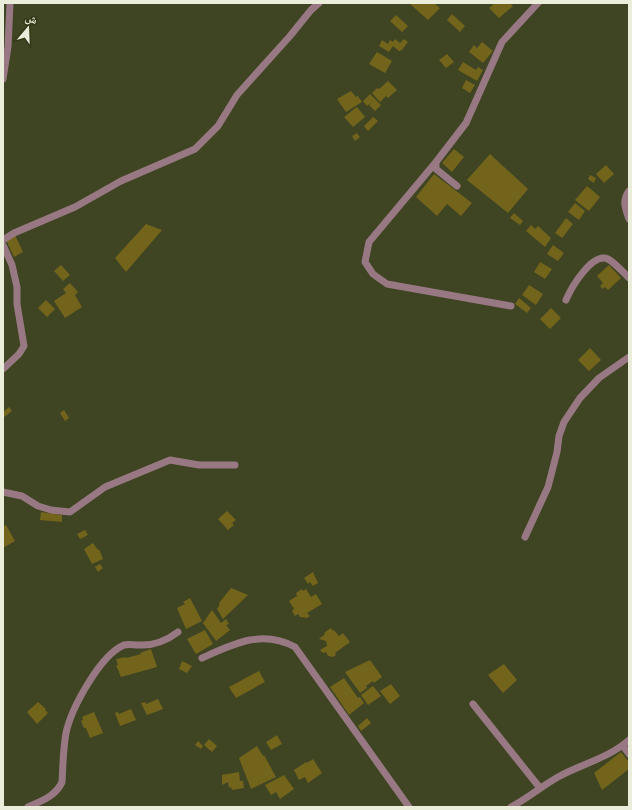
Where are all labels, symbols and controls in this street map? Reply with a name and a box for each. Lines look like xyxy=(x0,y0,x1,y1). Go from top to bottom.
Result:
north arrow xyxy=(8,8,48,48)
text: ش xyxy=(23,10,39,28)

